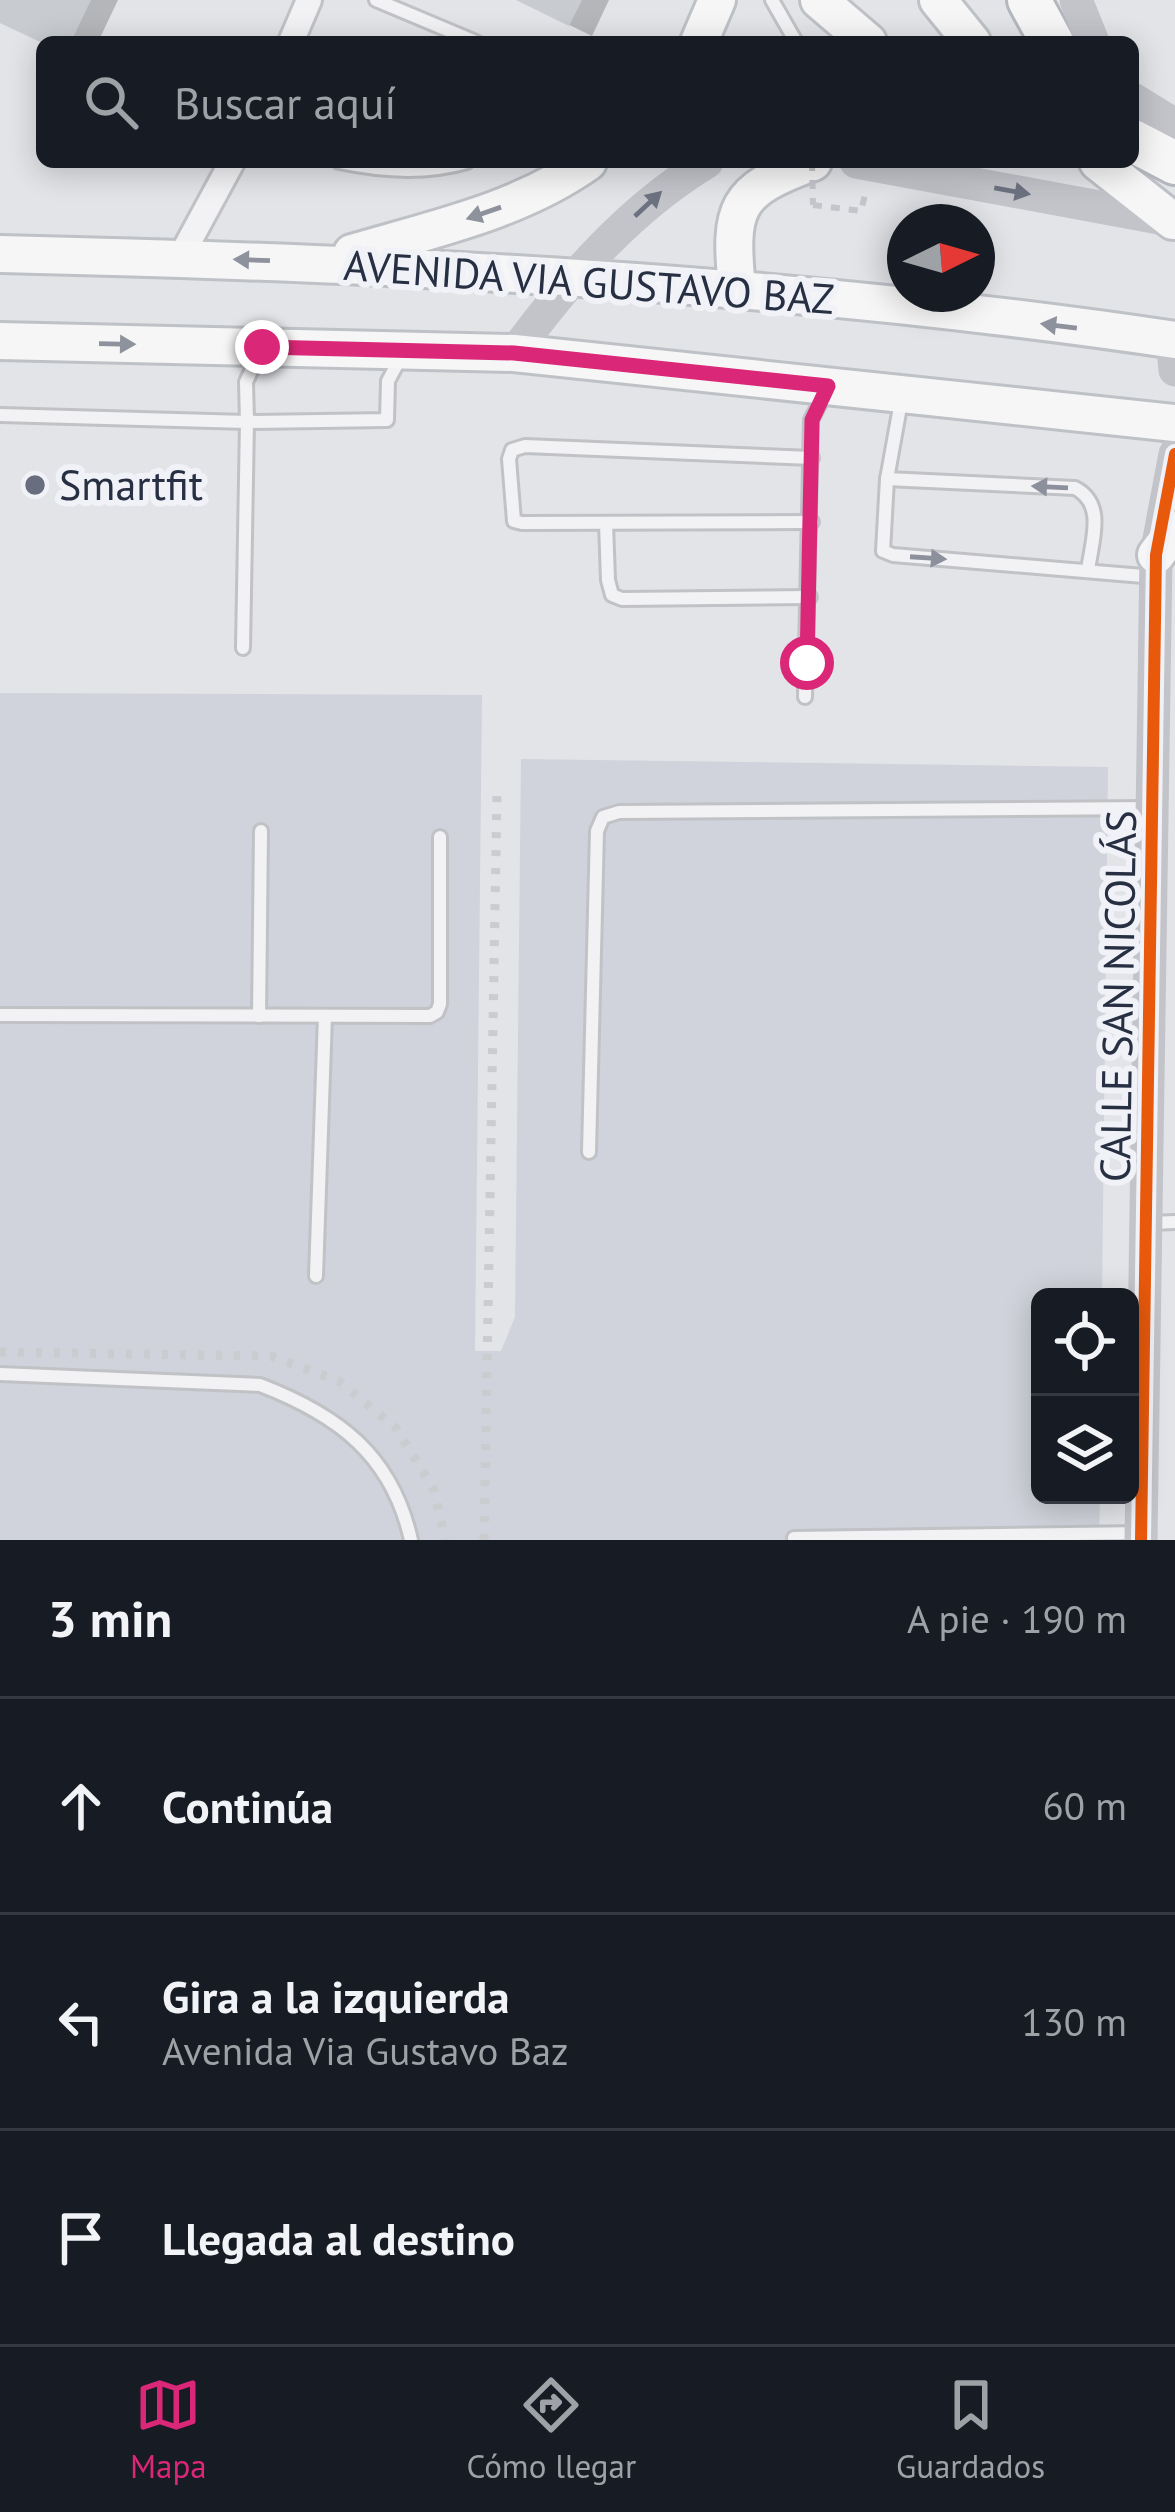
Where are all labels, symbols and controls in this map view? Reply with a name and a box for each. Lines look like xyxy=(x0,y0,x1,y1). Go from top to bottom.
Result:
search box xyxy=(36,36,1139,168)
icon: search xyxy=(78,69,144,135)
text: Buscar aquí xyxy=(174,73,396,131)
one-way arrow xyxy=(994,182,1032,201)
one-way arrow xyxy=(633,191,662,219)
one-way arrow xyxy=(465,204,502,223)
north arrow xyxy=(887,204,995,312)
street label: AVENIDA VIA GUSTAVO BAZ xyxy=(342,237,836,326)
one-way arrow xyxy=(232,250,270,269)
one-way arrow xyxy=(1040,316,1077,335)
route end xyxy=(235,320,289,374)
one-way arrow xyxy=(99,334,137,353)
place label: Smartfit xyxy=(59,457,203,512)
marker: Smartfit xyxy=(22,472,48,498)
one-way arrow xyxy=(1030,477,1068,496)
one-way arrow xyxy=(910,548,947,567)
route start xyxy=(780,636,834,690)
street label: CALLE SAN NICOLÁS xyxy=(1087,810,1148,1182)
map controls xyxy=(1031,1288,1139,1504)
button: locate xyxy=(1031,1288,1139,1396)
button: layers xyxy=(1031,1396,1139,1504)
text: 3 min xyxy=(48,1585,172,1651)
text: A pie · 190 m xyxy=(907,1593,1127,1644)
icon: ahead xyxy=(48,1773,114,1839)
text: Continúa xyxy=(162,1777,333,1835)
text: 60 m xyxy=(1042,1780,1127,1831)
text: Gira a la izquierda xyxy=(162,1967,510,2025)
icon: left xyxy=(48,1989,114,2055)
text: 130 m xyxy=(1021,1996,1127,2047)
text: Avenida Via Gustavo Baz xyxy=(162,2025,568,2076)
icon: arrive xyxy=(48,2205,114,2271)
text: Llegada al destino xyxy=(162,2209,515,2267)
tab: Mapa xyxy=(130,2372,207,2487)
tab: Cómo llegar xyxy=(466,2372,636,2487)
tab: Guardados xyxy=(896,2372,1045,2487)

